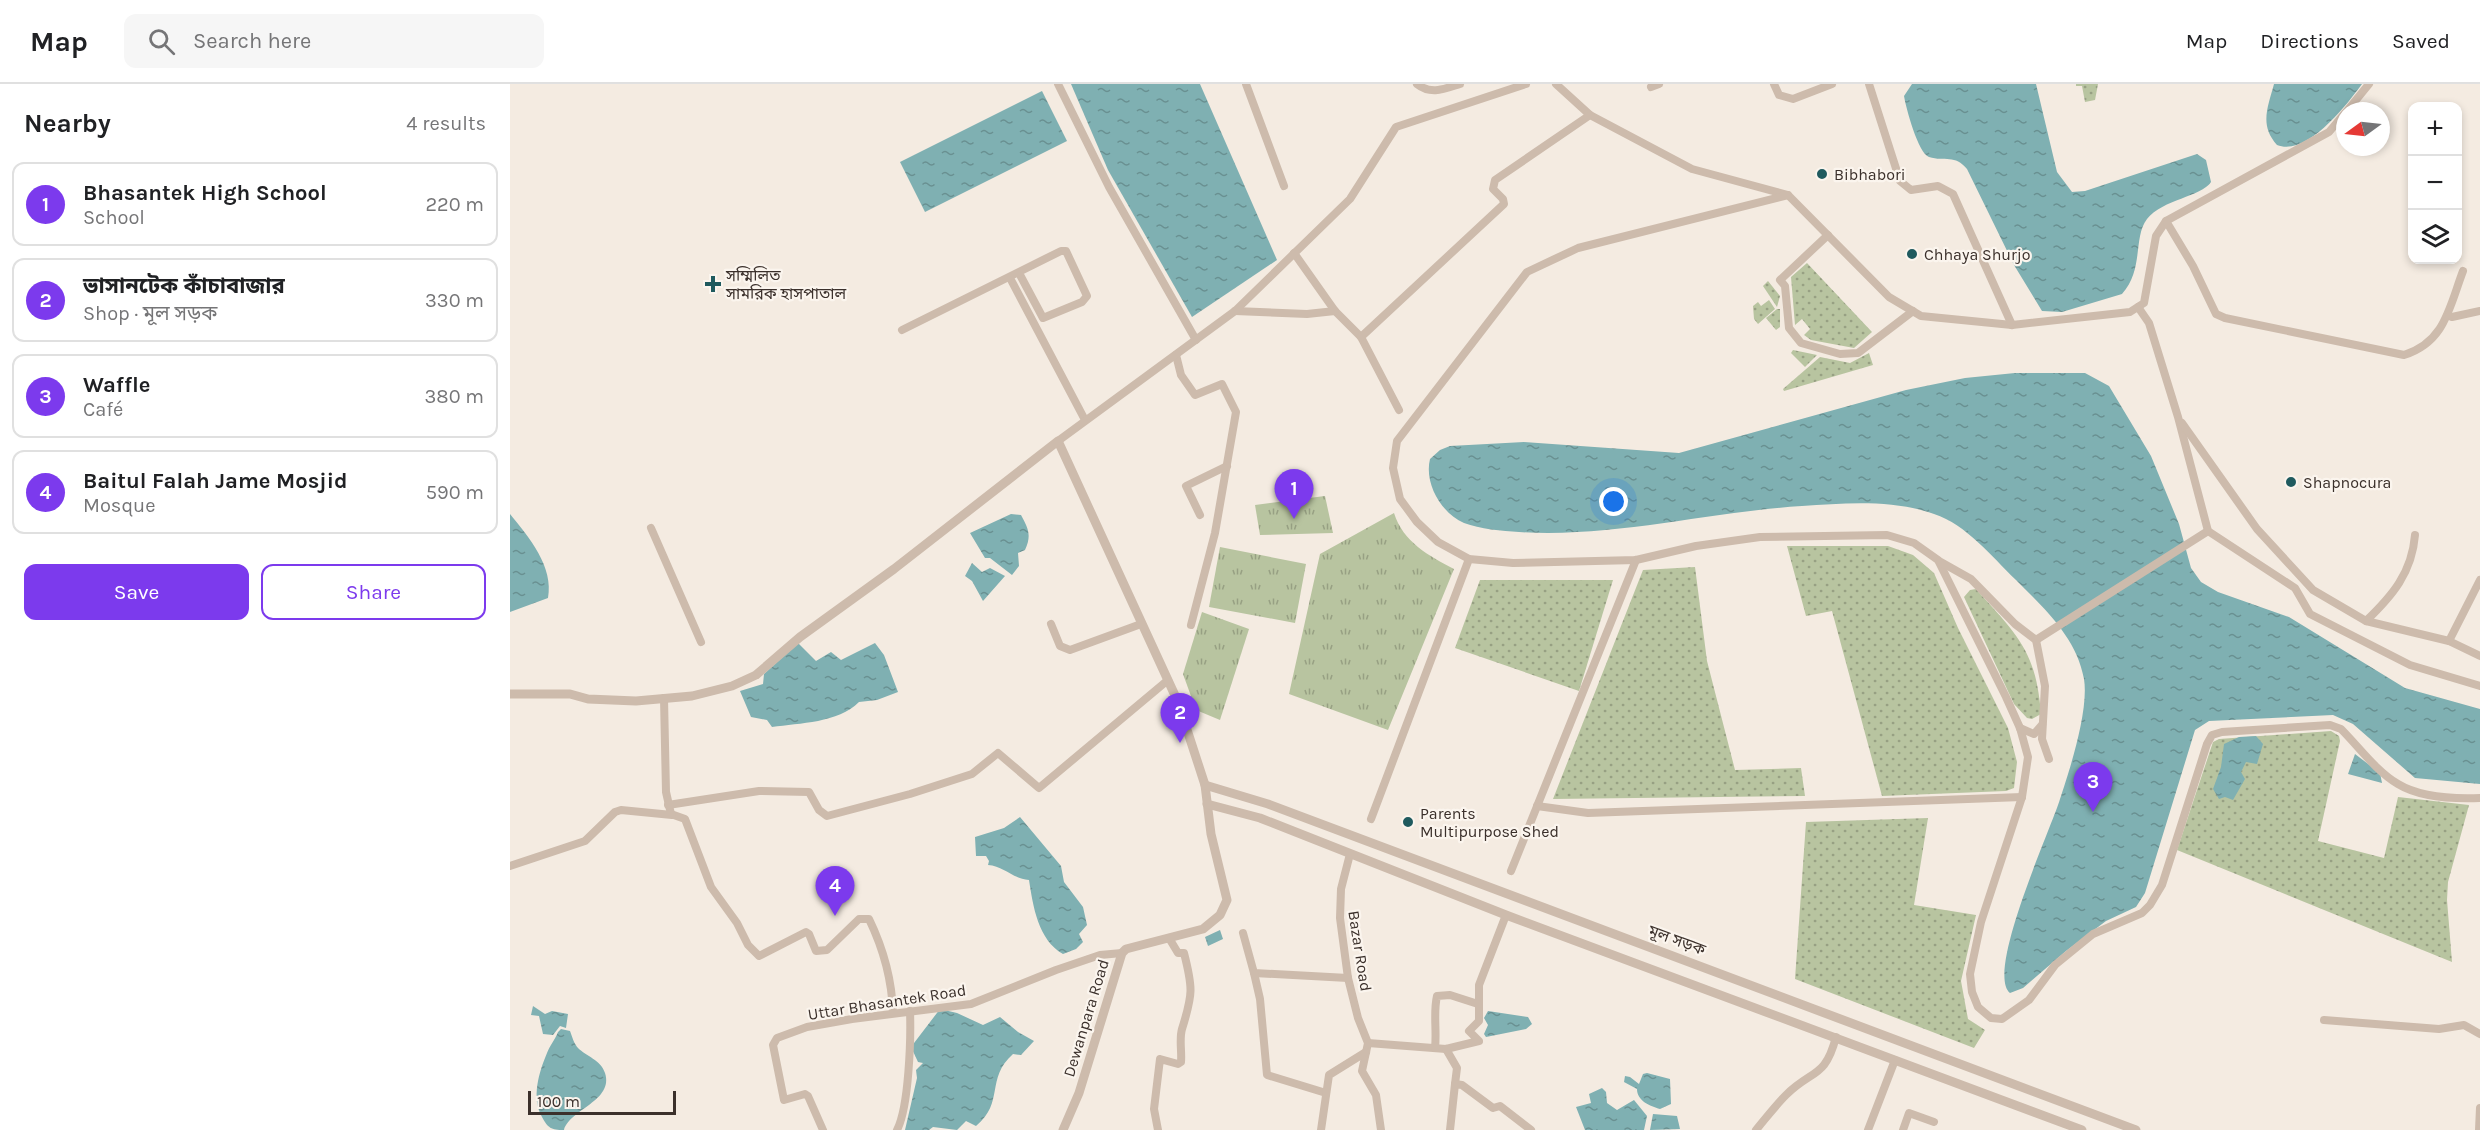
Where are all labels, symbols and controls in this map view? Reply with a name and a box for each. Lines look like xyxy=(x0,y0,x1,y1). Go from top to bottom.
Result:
search box xyxy=(124,14,544,68)
text: Map xyxy=(30,25,88,58)
icon: search xyxy=(145,25,178,58)
text: Search here xyxy=(193,28,311,54)
text: Map xyxy=(2186,29,2227,53)
text: Directions xyxy=(2260,29,2359,53)
text: Saved xyxy=(2392,29,2450,53)
north arrow xyxy=(2336,102,2390,156)
map controls xyxy=(2408,102,2462,264)
button: + xyxy=(2408,102,2462,156)
text: Nearby xyxy=(24,108,111,139)
text: 4 results xyxy=(406,112,486,135)
button: − xyxy=(2408,156,2462,210)
place label: Bibhabori xyxy=(1834,165,1905,184)
marker: Bibhabori xyxy=(1815,167,1829,181)
text: Bhasantek High School xyxy=(83,180,327,206)
text: 1 xyxy=(42,193,49,216)
text: 220 m xyxy=(425,193,484,216)
text: School xyxy=(83,206,145,229)
button: layers xyxy=(2408,210,2462,264)
place label: Chhaya Shurjo xyxy=(1924,245,2031,264)
marker: Chhaya Shurjo xyxy=(1905,247,1919,261)
place label: সম্মিলিত সামরিক হাসপাতাল xyxy=(725,266,847,303)
text: ভাসানটেক কাঁচাবাজার xyxy=(83,273,285,299)
marker: সম্মিলিত সামরিক হাসপাতাল xyxy=(704,275,722,293)
text: 2 xyxy=(39,289,52,312)
text: 330 m xyxy=(425,289,484,312)
text: Shop · মূল সড়ক xyxy=(83,302,217,325)
text: Waffle xyxy=(83,372,150,398)
text: 3 xyxy=(39,385,52,408)
text: 380 m xyxy=(425,385,484,408)
text: Café xyxy=(83,398,123,421)
text: Baitul Falah Jame Mosjid xyxy=(83,468,347,494)
pin: 1 xyxy=(1274,470,1314,519)
place label: Shapnocura xyxy=(2303,473,2391,492)
marker: Shapnocura xyxy=(2284,475,2298,489)
text: 4 xyxy=(40,481,51,504)
text: 590 m xyxy=(426,481,484,504)
your location xyxy=(1599,487,1628,516)
text: Mosque xyxy=(83,494,155,517)
button: Save xyxy=(24,564,249,620)
button: Share xyxy=(261,564,486,620)
pin: 2 xyxy=(1160,694,1200,743)
pin: 3 xyxy=(2074,762,2112,812)
place label: Parents Multipurpose Shed xyxy=(1420,804,1559,841)
marker: Parents Multipurpose Shed xyxy=(1401,815,1415,829)
pin: 4 xyxy=(816,866,854,916)
street label: Bazar Road xyxy=(1344,909,1376,993)
street label: মূল সড়ক xyxy=(1645,921,1709,959)
street label: Dewanpara Road xyxy=(1059,957,1113,1079)
street label: Uttar Bhasantek Road xyxy=(806,980,968,1024)
scale bar xyxy=(528,1088,676,1116)
text: 100 m xyxy=(537,1092,580,1111)

